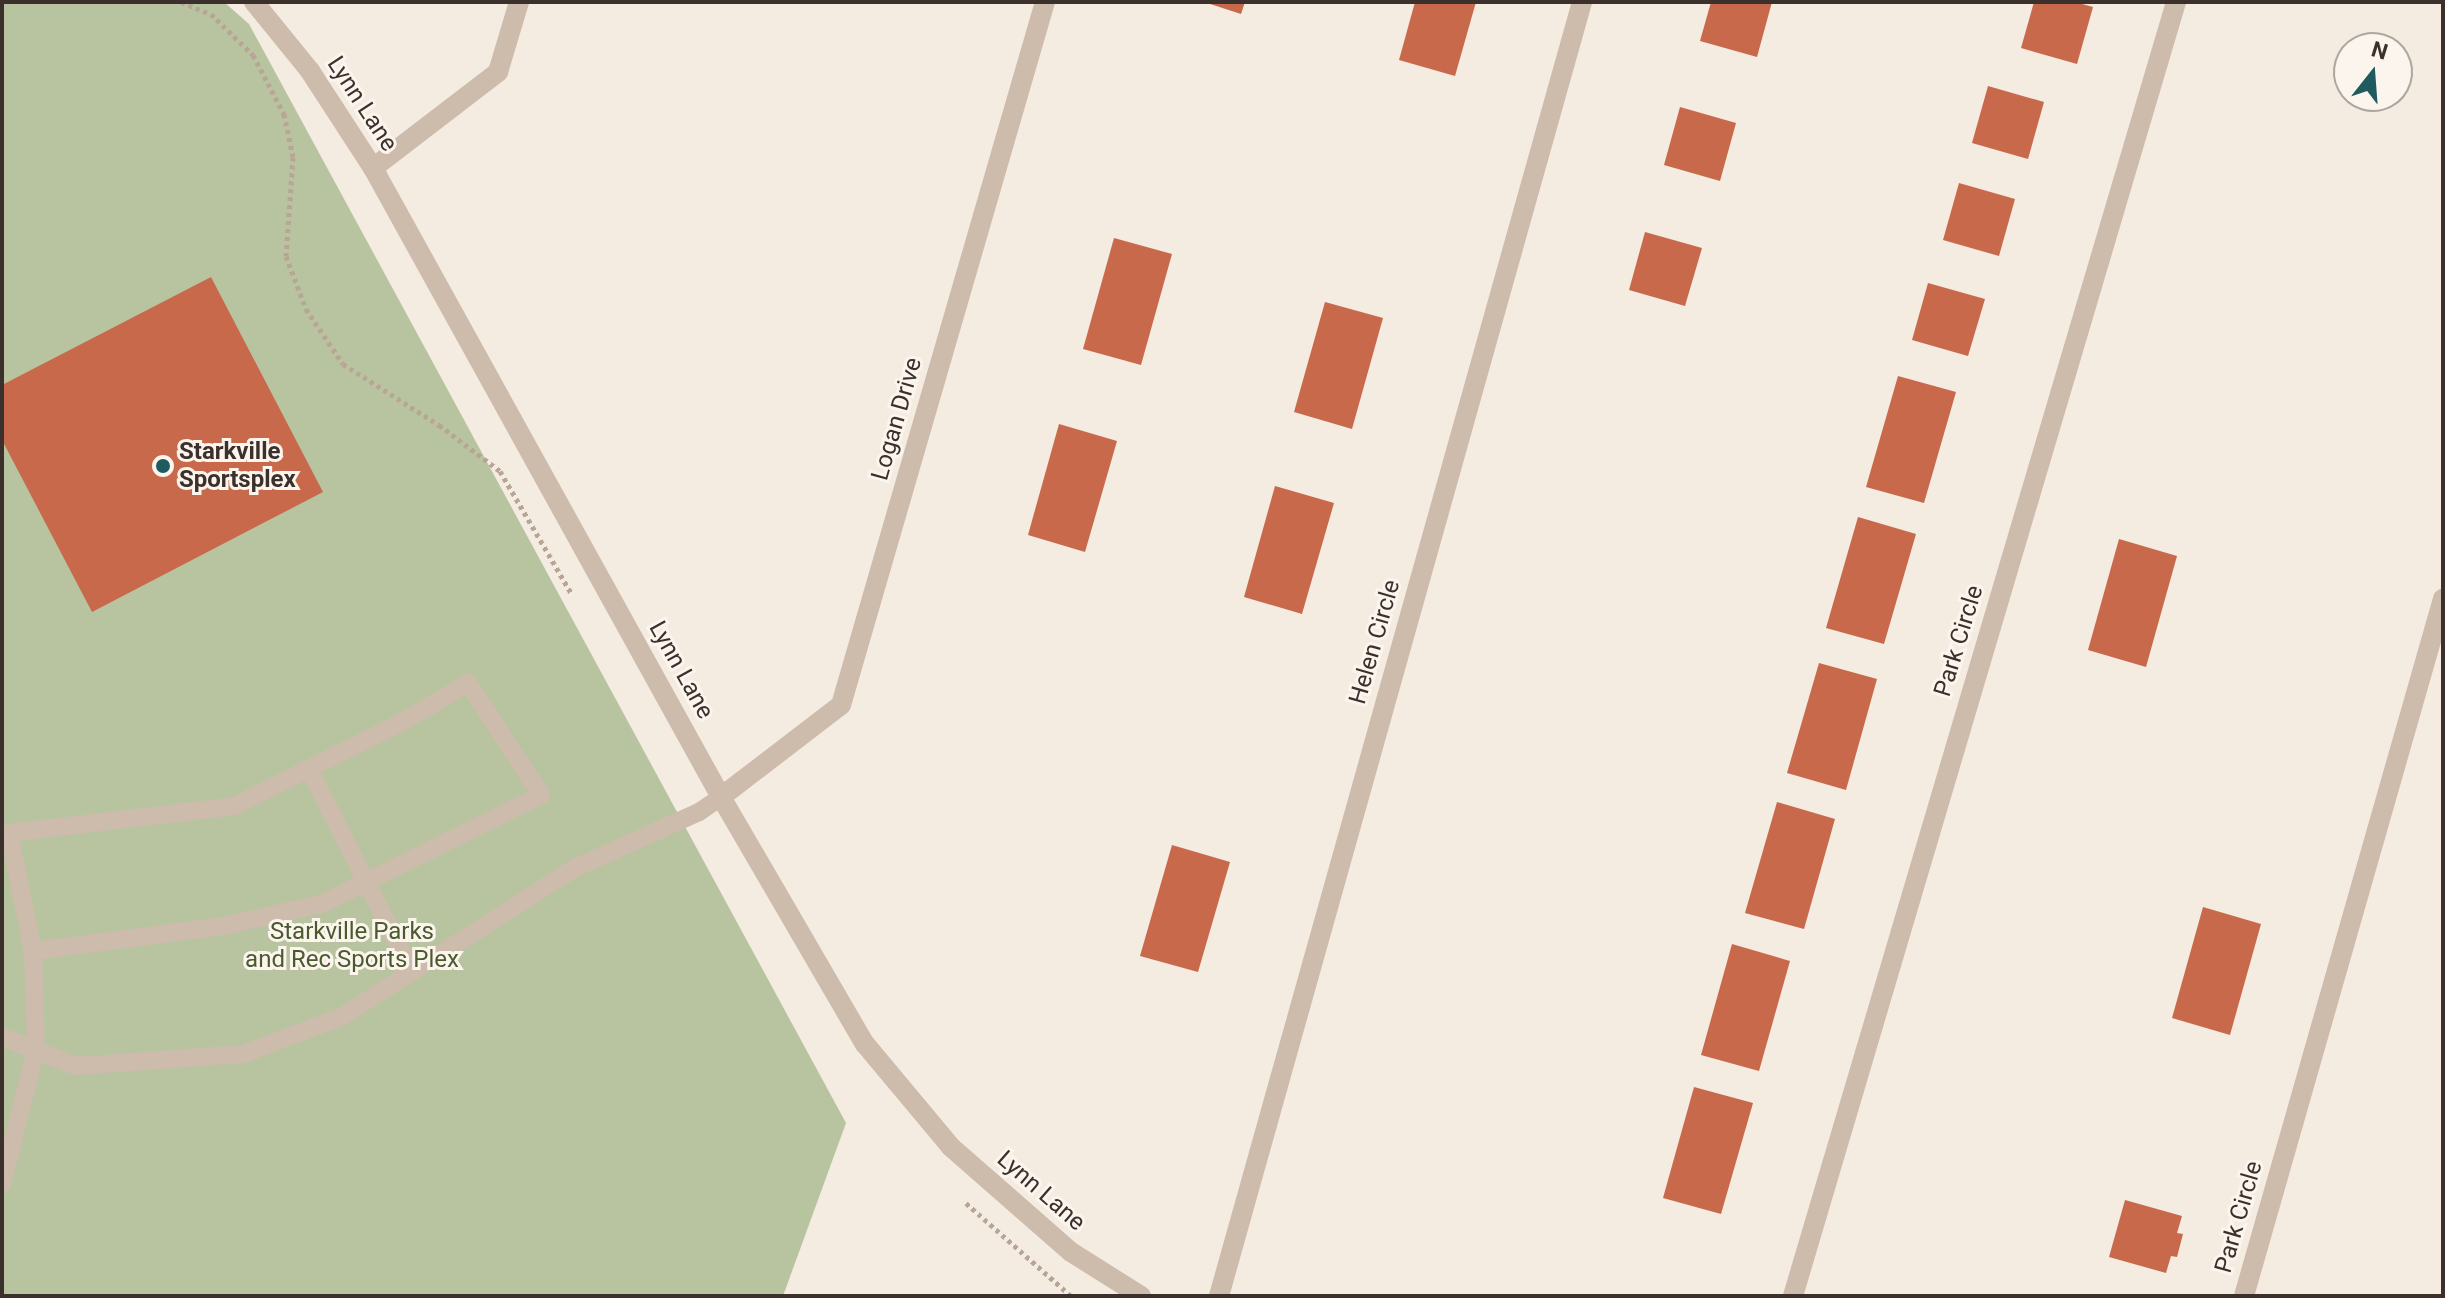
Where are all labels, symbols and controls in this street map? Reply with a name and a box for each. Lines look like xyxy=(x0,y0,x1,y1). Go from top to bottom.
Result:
north arrow xyxy=(2333,32,2413,112)
text: N xyxy=(2368,36,2391,65)
street label: Lynn Lane xyxy=(321,51,403,157)
street label: Logan Drive xyxy=(866,354,928,484)
place label: Starkville Sportsplex xyxy=(179,438,296,494)
marker: Starkville Sportsplex xyxy=(154,457,172,475)
street label: Helen Circle xyxy=(1344,576,1406,708)
street label: Park Circle xyxy=(1928,582,1990,700)
street label: Lynn Lane xyxy=(642,616,720,724)
park label: Starkville Parks and Rec Sports Plex xyxy=(245,918,459,974)
street label: Lynn Lane xyxy=(991,1145,1091,1237)
street label: Park Circle xyxy=(2209,1158,2269,1276)

